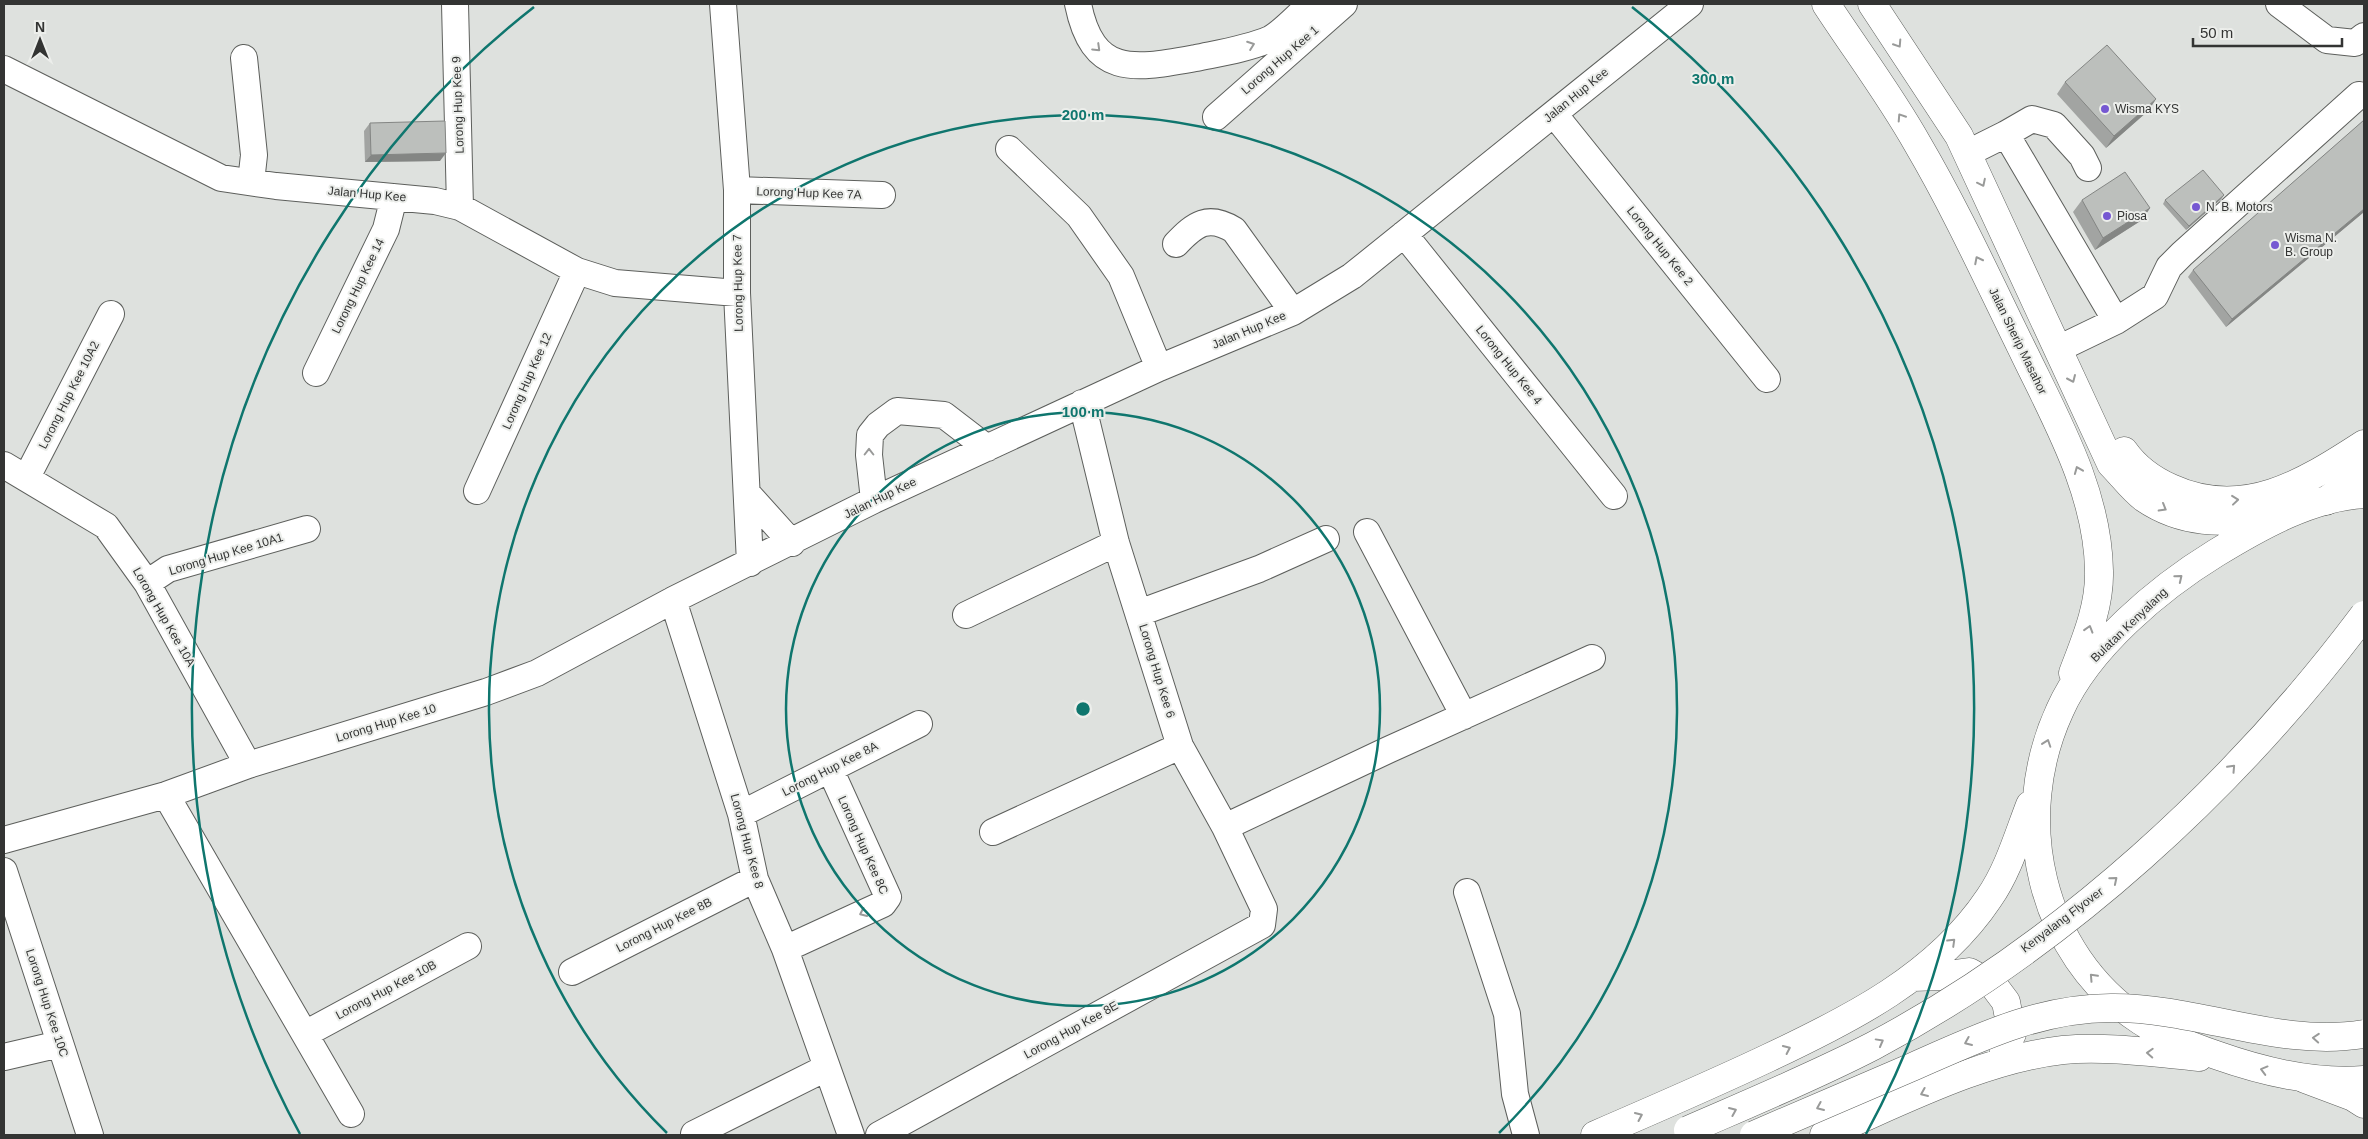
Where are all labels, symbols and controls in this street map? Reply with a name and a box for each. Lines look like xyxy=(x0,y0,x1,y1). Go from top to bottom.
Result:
north arrow xyxy=(15,15,65,65)
scale bar xyxy=(2193,15,2342,47)
text: N xyxy=(35,19,45,35)
street label: Lorong Hup Kee 1 xyxy=(1239,23,1322,97)
text: 50 m xyxy=(2200,24,2233,41)
one-way arrow xyxy=(1892,39,1902,48)
one-way arrow xyxy=(1247,41,1255,51)
one-way arrow xyxy=(1091,42,1100,51)
street label: Lorong Hup Kee 9 xyxy=(449,56,467,154)
street label: Jalan Hup Kee xyxy=(1541,65,1611,125)
text: 300 m xyxy=(1692,70,1734,87)
place label: Wisma KYS xyxy=(2115,102,2179,116)
marker: Wisma KYS xyxy=(2099,103,2111,115)
text: 200 m xyxy=(1062,106,1104,123)
one-way arrow xyxy=(1898,114,1907,123)
one-way arrow xyxy=(1976,178,1987,187)
street label: Jalan Hup Kee xyxy=(327,184,407,204)
street label: Lorong Hup Kee 7A xyxy=(756,184,862,202)
place label: N. B. Motors xyxy=(2206,200,2273,214)
marker: N. B. Motors xyxy=(2190,201,2202,213)
street label: Lorong Hup Kee 2 xyxy=(1624,204,1696,289)
place label: Piosa xyxy=(2117,209,2147,223)
marker: Piosa xyxy=(2101,210,2113,222)
place label: Wisma N. B. Group xyxy=(2285,231,2337,259)
street label: Lorong Hup Kee 7 xyxy=(730,234,746,332)
street label: Lorong Hup Kee 14 xyxy=(329,236,387,336)
marker: Wisma N. B. Group xyxy=(2269,239,2281,251)
one-way arrow xyxy=(1974,257,1984,266)
street label: Jalan Sherip Masahor xyxy=(1986,285,2050,397)
street label: Jalan Hup Kee xyxy=(1210,308,1288,352)
street label: Lorong Hup Kee 4 xyxy=(1473,323,1545,408)
street label: Lorong Hup Kee 12 xyxy=(499,330,555,431)
street label: Lorong Hup Kee 10A2 xyxy=(36,339,102,451)
one-way arrow xyxy=(2065,374,2076,383)
text: 100 m xyxy=(1062,403,1104,420)
one-way arrow xyxy=(864,447,875,455)
one-way arrow xyxy=(2074,466,2084,475)
street label: Jalan Hup Kee xyxy=(842,474,919,522)
one-way arrow xyxy=(2231,495,2239,506)
one-way arrow xyxy=(2157,502,2166,512)
street label: Lorong Hup Kee 10A1 xyxy=(167,530,285,578)
street label: Lorong Hup Kee 10A xyxy=(130,565,198,669)
one-way arrow xyxy=(2173,575,2182,583)
street label: Bulatan Kenyalang xyxy=(2088,585,2170,665)
street label: Lorong Hup Kee 6 xyxy=(1136,622,1178,720)
one-way arrow xyxy=(2084,625,2094,633)
centre of rings xyxy=(1074,700,1092,718)
street label: Lorong Hup Kee 10 xyxy=(334,701,438,745)
street label: Lorong Hup Kee 8A xyxy=(780,739,880,799)
one-way arrow xyxy=(2041,739,2051,747)
one-way arrow xyxy=(2226,765,2235,774)
street label: Lorong Hup Kee 8 xyxy=(728,792,766,890)
street label: Lorong Hup Kee 8C xyxy=(835,794,891,897)
one-way arrow xyxy=(2108,878,2117,886)
street label: Kenyalang Flyover xyxy=(2018,885,2106,955)
street label: Lorong Hup Kee 8B xyxy=(614,895,714,955)
one-way arrow xyxy=(859,907,868,918)
one-way arrow xyxy=(1946,939,1955,948)
street label: Lorong Hup Kee 10C xyxy=(23,947,71,1059)
street label: Lorong Hup Kee 10B xyxy=(333,958,439,1022)
one-way arrow xyxy=(2090,974,2099,983)
street label: Lorong Hup Kee 8E xyxy=(1022,998,1120,1062)
one-way arrow xyxy=(2312,1032,2320,1043)
one-way arrow xyxy=(1964,1035,1973,1046)
one-way arrow xyxy=(1875,1038,1884,1048)
one-way arrow xyxy=(1782,1045,1791,1055)
one-way arrow xyxy=(2145,1048,2153,1059)
one-way arrow xyxy=(2261,1065,2269,1075)
one-way arrow xyxy=(1920,1087,1929,1097)
one-way arrow xyxy=(1816,1100,1825,1111)
one-way arrow xyxy=(1728,1106,1737,1117)
one-way arrow xyxy=(1634,1111,1643,1122)

